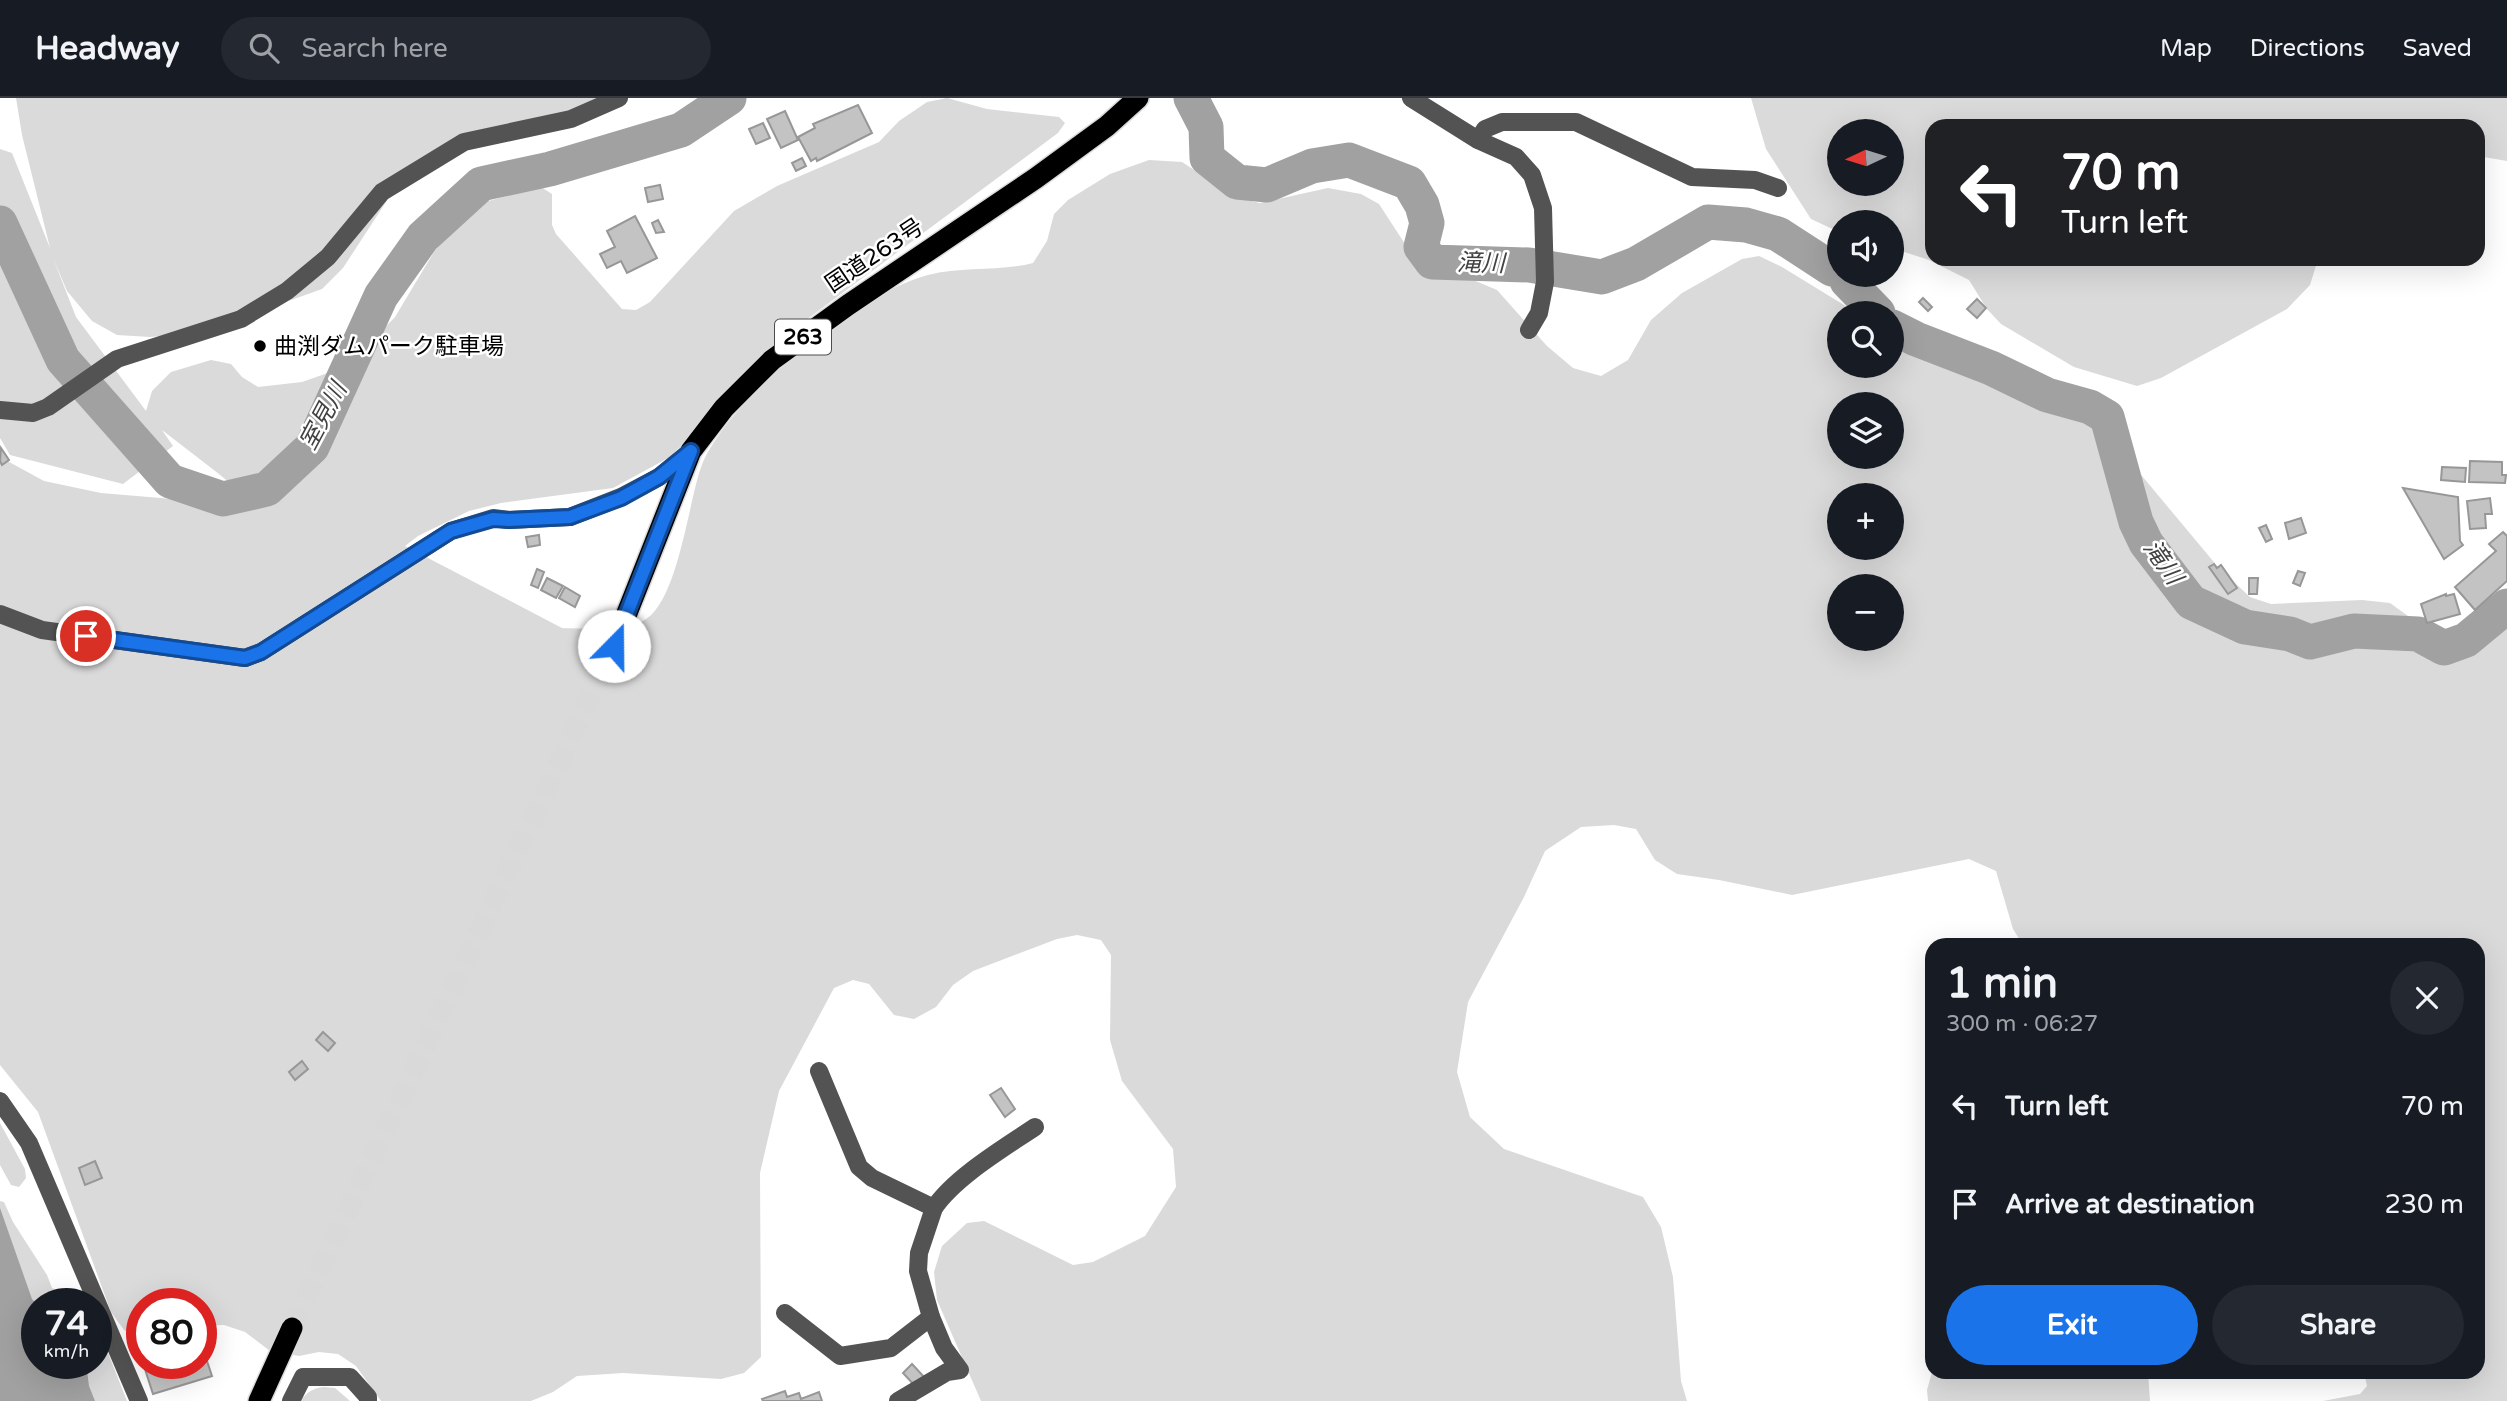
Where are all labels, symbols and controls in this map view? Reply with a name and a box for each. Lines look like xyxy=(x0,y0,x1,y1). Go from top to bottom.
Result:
search box xyxy=(221,17,711,80)
text: Headway xyxy=(35,29,179,68)
icon: search xyxy=(245,29,283,67)
text: Search here xyxy=(301,33,448,64)
text: Map xyxy=(2160,34,2212,63)
text: Directions xyxy=(2250,34,2365,63)
text: Saved xyxy=(2403,34,2472,63)
north arrow xyxy=(1827,119,1904,196)
map controls xyxy=(1827,119,1904,651)
text: 70 m xyxy=(2061,144,2180,203)
icon: left xyxy=(1946,147,2037,238)
text: Turn left xyxy=(2061,204,2188,242)
button: sound xyxy=(1827,210,1904,287)
street label: 国道263号 xyxy=(820,213,929,299)
water label: 滝川 xyxy=(1457,249,1508,278)
button: search xyxy=(1827,301,1904,378)
road number: 263 xyxy=(775,320,831,354)
place label: 曲渕ダムパーク駐車場 xyxy=(274,333,504,361)
marker: 曲渕ダムパーク駐車場 xyxy=(252,338,268,354)
water label: 室見川 xyxy=(294,375,355,455)
button: layers xyxy=(1827,392,1904,469)
button: + xyxy=(1827,483,1904,560)
water label: 滝川 xyxy=(2137,534,2190,593)
button: − xyxy=(1827,574,1904,651)
pin xyxy=(56,606,116,666)
position arrow xyxy=(577,609,651,683)
icon: arrive xyxy=(67,617,105,655)
text: 1 min xyxy=(1946,958,2058,1009)
button: close xyxy=(2390,961,2464,1035)
text: 300 m · 06:27 xyxy=(1946,1010,2098,1038)
icon: left xyxy=(1946,1087,1984,1125)
text: Turn left xyxy=(2005,1091,2108,1122)
text: 70 m xyxy=(2401,1091,2464,1122)
icon: arrive xyxy=(1946,1185,1984,1223)
text: Arrive at destination xyxy=(2005,1189,2255,1220)
text: 230 m xyxy=(2384,1189,2464,1220)
button: Exit xyxy=(1946,1285,2198,1365)
button: Share xyxy=(2212,1285,2464,1365)
speed limit sign: 80 xyxy=(126,1288,217,1379)
text: 74 xyxy=(45,1303,88,1345)
text: km/h xyxy=(44,1340,89,1362)

